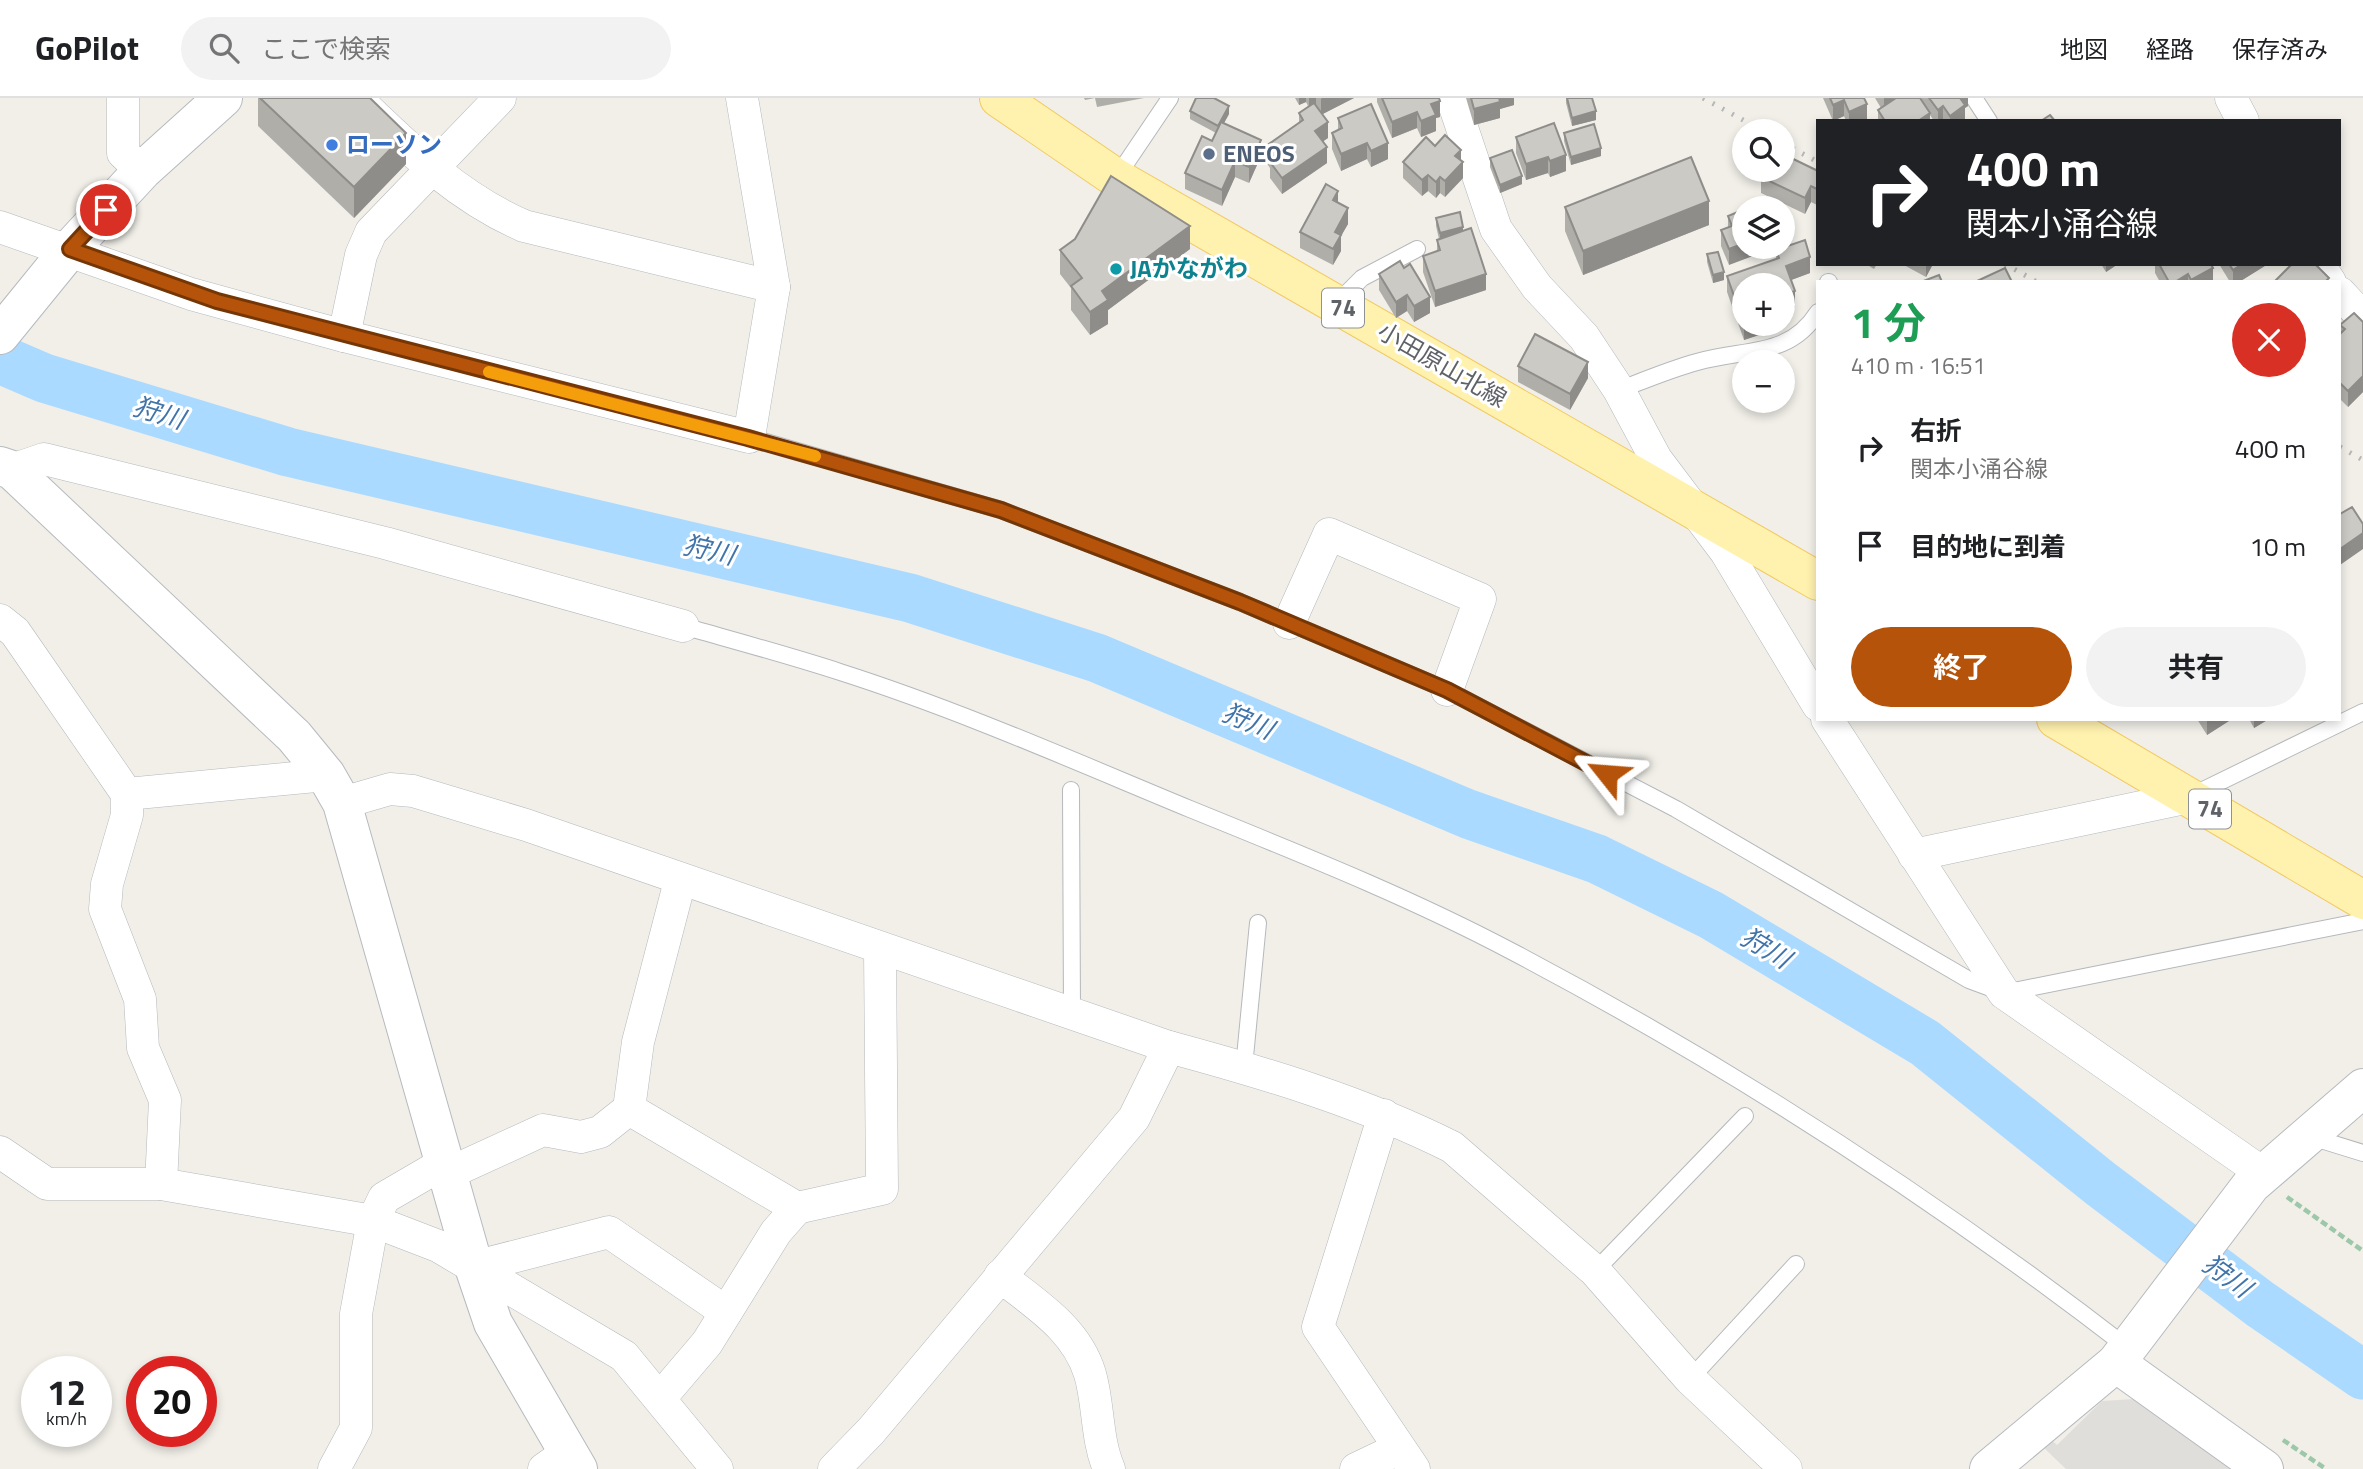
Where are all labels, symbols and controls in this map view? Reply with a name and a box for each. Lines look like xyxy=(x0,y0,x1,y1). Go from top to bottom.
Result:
search box xyxy=(181,17,671,80)
text: GoPilot xyxy=(35,23,139,73)
icon: search xyxy=(205,29,243,67)
text: ここで検索 xyxy=(261,29,391,68)
text: 地図 xyxy=(2060,31,2108,67)
text: 経路 xyxy=(2146,31,2194,67)
text: 保存済み xyxy=(2232,31,2328,67)
map controls xyxy=(1732,119,1795,413)
button: search xyxy=(1732,119,1795,182)
place label: ローソン xyxy=(346,126,442,162)
text: 400 m xyxy=(1966,130,2100,205)
place label: ENEOS xyxy=(1223,135,1295,171)
marker: ローソン xyxy=(324,137,340,153)
marker: ENEOS xyxy=(1201,146,1217,162)
icon: right xyxy=(1851,147,1942,238)
pin xyxy=(76,180,136,240)
icon: arrive xyxy=(87,191,125,229)
button: layers xyxy=(1732,196,1795,259)
text: 関本小涌谷線 xyxy=(1966,199,2158,247)
place label: JAかながわ xyxy=(1130,250,1248,286)
marker: JAかながわ xyxy=(1108,261,1124,277)
button: + xyxy=(1732,273,1795,336)
road number: 74 xyxy=(1322,288,1364,328)
text: 1 分 xyxy=(1851,290,1926,354)
button: close xyxy=(2232,303,2306,377)
street label: 小田原山北線 xyxy=(1371,313,1514,416)
text: 410 m · 16:51 xyxy=(1851,348,1986,383)
button: − xyxy=(1732,350,1795,413)
water label: 狩川 xyxy=(129,386,193,440)
text: 右折 xyxy=(1910,411,1962,450)
icon: right xyxy=(1851,429,1889,467)
text: 400 m xyxy=(2235,429,2306,468)
text: 関本小涌谷線 xyxy=(1910,451,2048,486)
water label: 狩川 xyxy=(679,525,742,575)
icon: arrive xyxy=(1851,527,1889,565)
text: 目的地に到着 xyxy=(1910,527,2066,566)
text: 10 m xyxy=(2249,527,2306,566)
button: 終了 xyxy=(1851,627,2072,707)
button: 共有 xyxy=(2086,627,2306,707)
water label: 狩川 xyxy=(1217,692,1283,750)
position arrow xyxy=(1570,737,1644,811)
road number: 74 xyxy=(2189,790,2231,828)
water label: 狩川 xyxy=(1734,917,1801,979)
water label: 狩川 xyxy=(2195,1245,2262,1308)
speed limit sign: 20 xyxy=(126,1356,217,1447)
text: 12 xyxy=(47,1365,86,1419)
text: km/h xyxy=(46,1405,87,1432)

